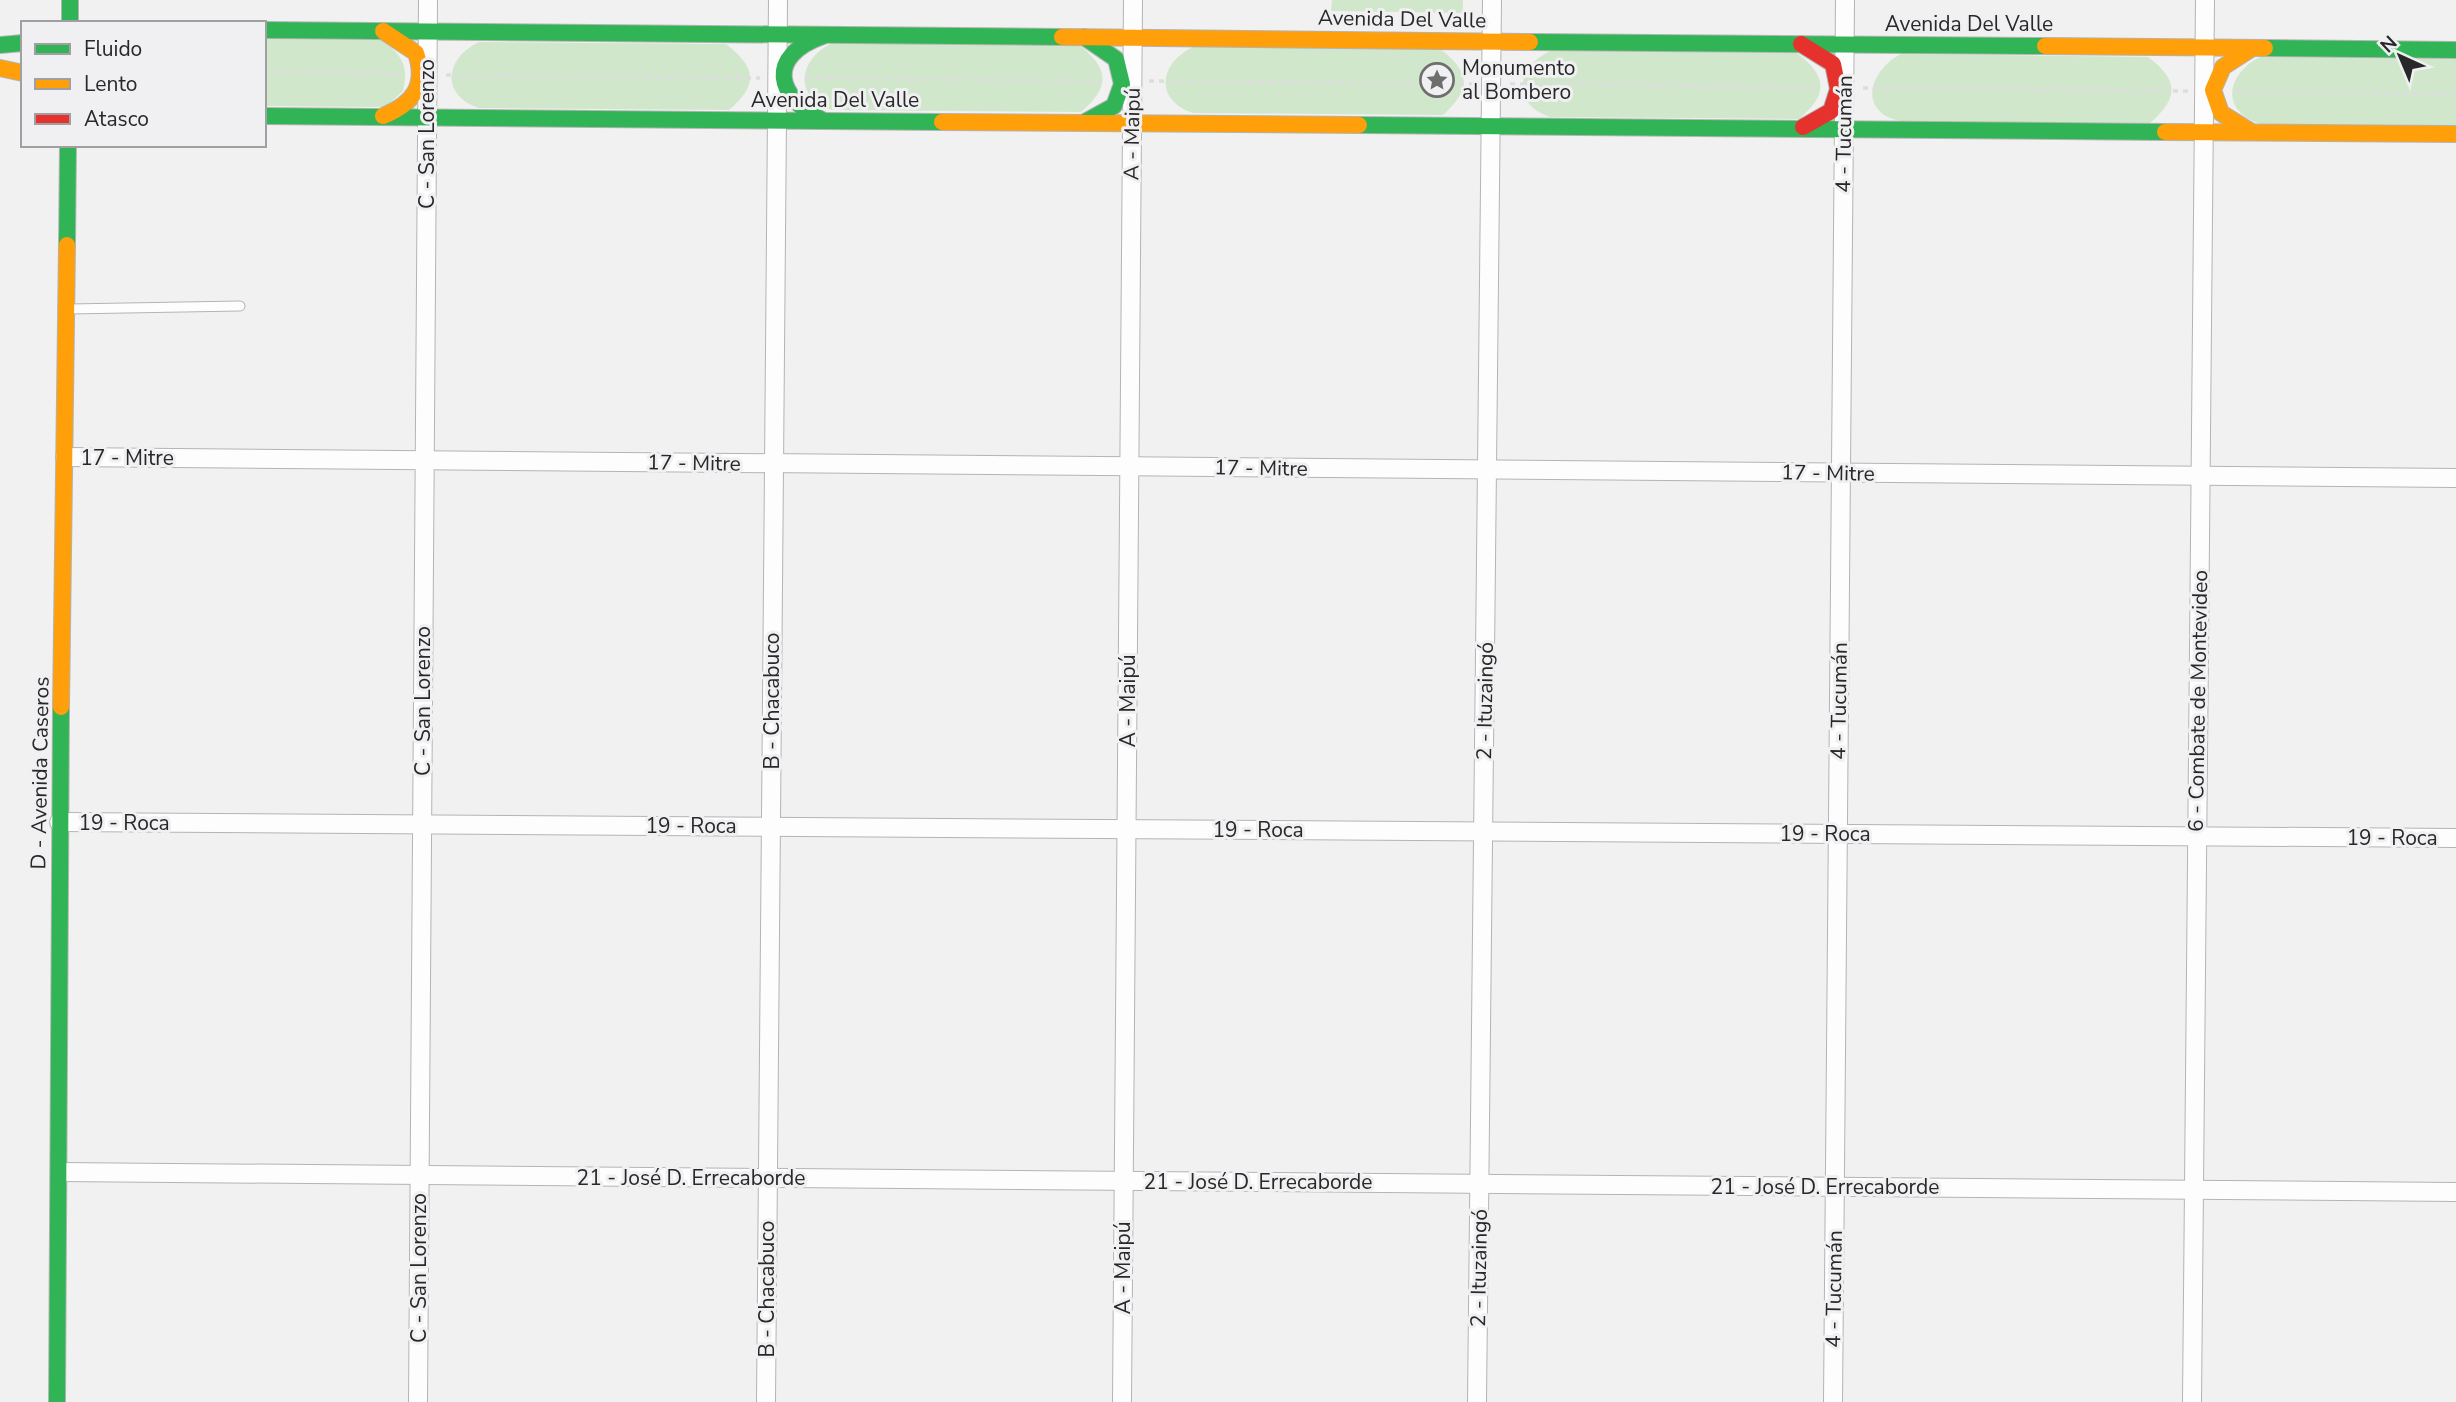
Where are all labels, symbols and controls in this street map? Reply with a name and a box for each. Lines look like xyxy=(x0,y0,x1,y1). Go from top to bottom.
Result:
street label: Avenida Del Valle xyxy=(1318,4,1486,34)
street label: Avenida Del Valle xyxy=(1885,10,2053,38)
legend xyxy=(21,21,266,147)
north arrow xyxy=(2365,21,2435,91)
text: N xyxy=(2375,30,2403,59)
text: Fluido xyxy=(84,35,142,63)
place label: Monumento al Bombero xyxy=(1462,54,1575,106)
street label: C - San Lorenzo xyxy=(413,59,441,209)
place icon: Monumento al Bombero xyxy=(1418,61,1456,99)
text: Lento xyxy=(84,70,137,98)
street label: 4 - Tucumán xyxy=(1829,75,1859,193)
street label: Avenida Del Valle xyxy=(751,86,919,114)
street label: A - Maipú xyxy=(1117,87,1147,181)
text: Atasco xyxy=(84,105,149,133)
street label: 17 - Mitre xyxy=(80,444,174,472)
street label: 17 - Mitre xyxy=(647,448,741,478)
street label: 17 - Mitre xyxy=(1214,453,1308,483)
street label: 17 - Mitre xyxy=(1781,458,1875,488)
street label: 6 - Combate de Montevideo xyxy=(2182,570,2214,832)
street label: C - San Lorenzo xyxy=(409,626,437,776)
street label: B - Chacabuco xyxy=(758,632,786,770)
street label: 2 - Ituzaingó xyxy=(1470,642,1500,760)
street label: 4 - Tucumán xyxy=(1824,642,1854,760)
street label: A - Maipú xyxy=(1114,655,1142,748)
street label: D - Avenida Caseros xyxy=(24,676,56,870)
street label: 19 - Roca xyxy=(78,809,170,837)
street label: 19 - Roca xyxy=(645,812,737,840)
street label: 19 - Roca xyxy=(1212,816,1304,844)
street label: 19 - Roca xyxy=(1779,820,1871,848)
street label: 19 - Roca xyxy=(2346,824,2438,852)
street label: 21 - José D. Errecaborde xyxy=(577,1164,805,1192)
street label: 21 - José D. Errecaborde xyxy=(1144,1168,1372,1196)
street label: 21 - José D. Errecaborde xyxy=(1711,1173,1939,1201)
street label: C - San Lorenzo xyxy=(405,1193,433,1343)
street label: 2 - Ituzaingó xyxy=(1464,1209,1494,1327)
street label: B - Chacabuco xyxy=(753,1220,781,1358)
street label: A - Maipú xyxy=(1109,1222,1137,1315)
street label: 4 - Tucumán xyxy=(1819,1230,1849,1348)

